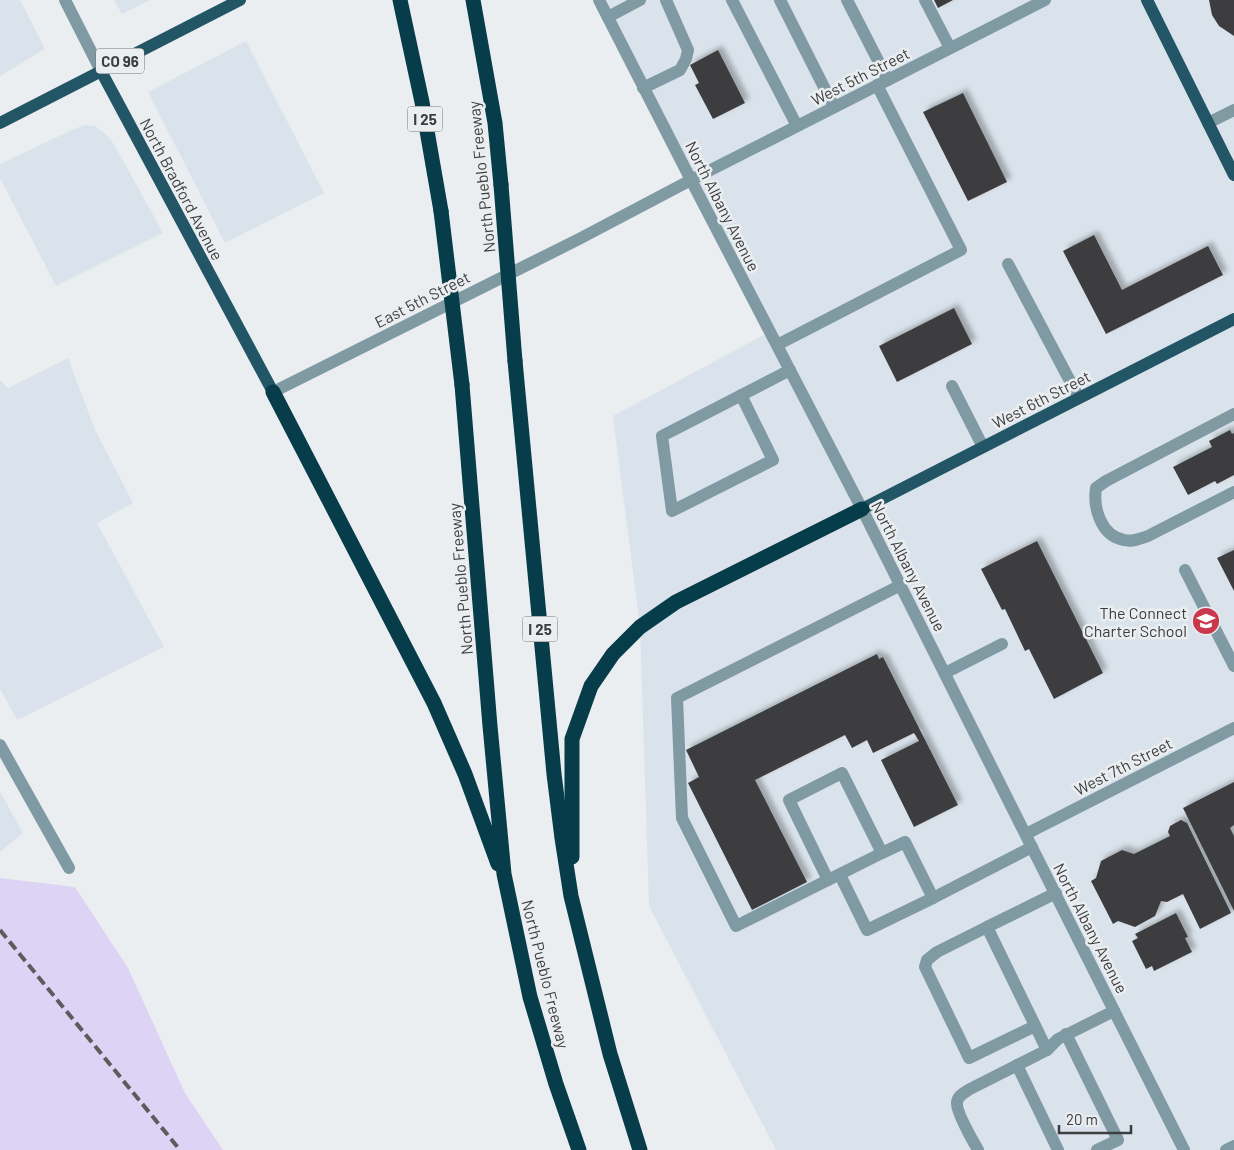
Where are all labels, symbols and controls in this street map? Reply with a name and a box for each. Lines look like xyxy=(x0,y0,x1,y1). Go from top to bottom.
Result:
street label: West 5th Street xyxy=(808,43,912,109)
road number: CO 96 xyxy=(96,48,144,74)
street label: North Pueblo Freeway xyxy=(464,100,498,254)
road number: I 25 xyxy=(408,106,442,132)
street label: North Bradford Avenue xyxy=(136,115,228,263)
street label: North Albany Avenue xyxy=(682,138,764,274)
street label: East 5th Street xyxy=(371,267,473,331)
street label: West 6th Street xyxy=(989,366,1093,432)
street label: North Albany Avenue xyxy=(868,498,950,634)
street label: North Pueblo Freeway xyxy=(444,502,476,656)
place label: The Connect Charter School xyxy=(1084,603,1187,640)
school or university icon: The Connect Charter School xyxy=(1191,606,1221,636)
road number: I 25 xyxy=(522,616,558,642)
street label: West 7th Street xyxy=(1071,733,1175,799)
street label: North Albany Avenue xyxy=(1050,860,1132,996)
street label: North Pueblo Freeway xyxy=(518,898,574,1051)
scale bar xyxy=(1059,1102,1132,1134)
text: 20 m xyxy=(1066,1110,1098,1128)

